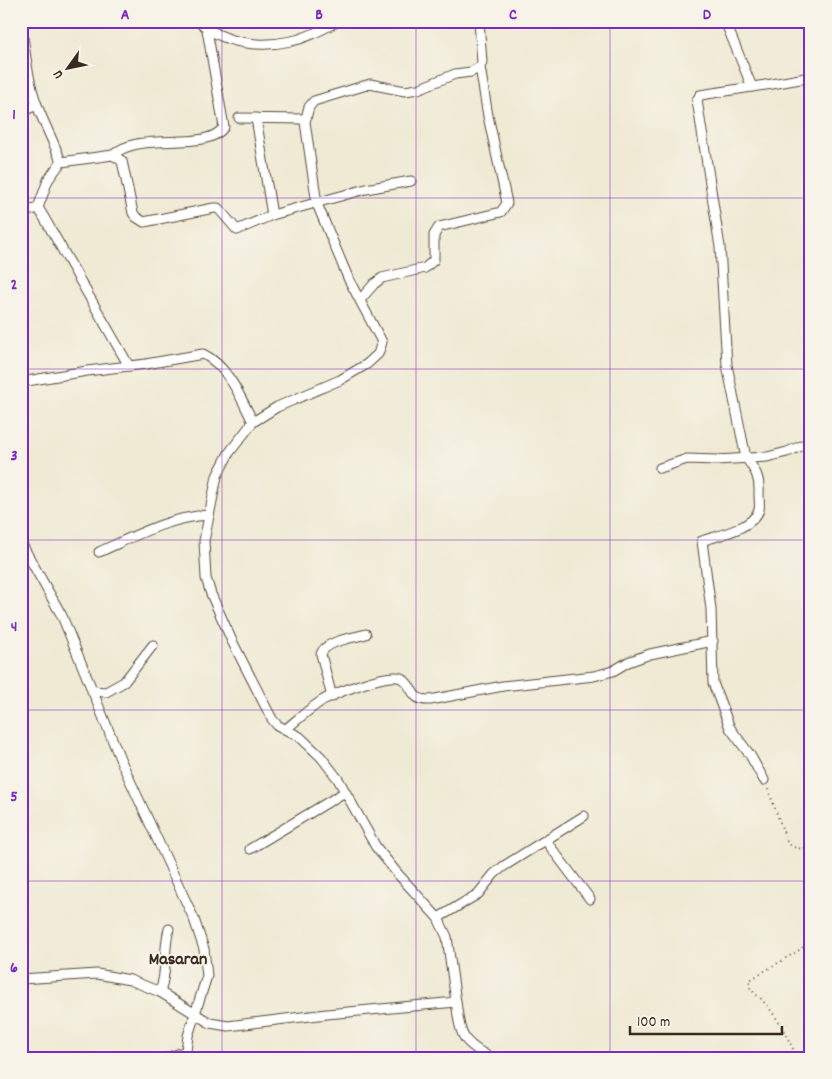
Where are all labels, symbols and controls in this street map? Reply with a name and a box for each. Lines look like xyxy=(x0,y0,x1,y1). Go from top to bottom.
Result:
text: A xyxy=(121,4,130,27)
text: B xyxy=(315,4,323,27)
text: C xyxy=(509,4,517,27)
text: D xyxy=(703,4,712,27)
north arrow xyxy=(42,42,92,92)
text: U xyxy=(48,66,69,82)
text: 1 xyxy=(12,104,16,127)
text: 2 xyxy=(11,274,18,297)
text: 3 xyxy=(10,445,18,468)
text: 4 xyxy=(11,616,17,639)
text: 5 xyxy=(10,786,18,809)
district label: Masaran xyxy=(149,948,207,973)
text: 6 xyxy=(10,957,18,980)
scale bar xyxy=(630,1004,782,1036)
text: 100 m xyxy=(637,1012,670,1034)

